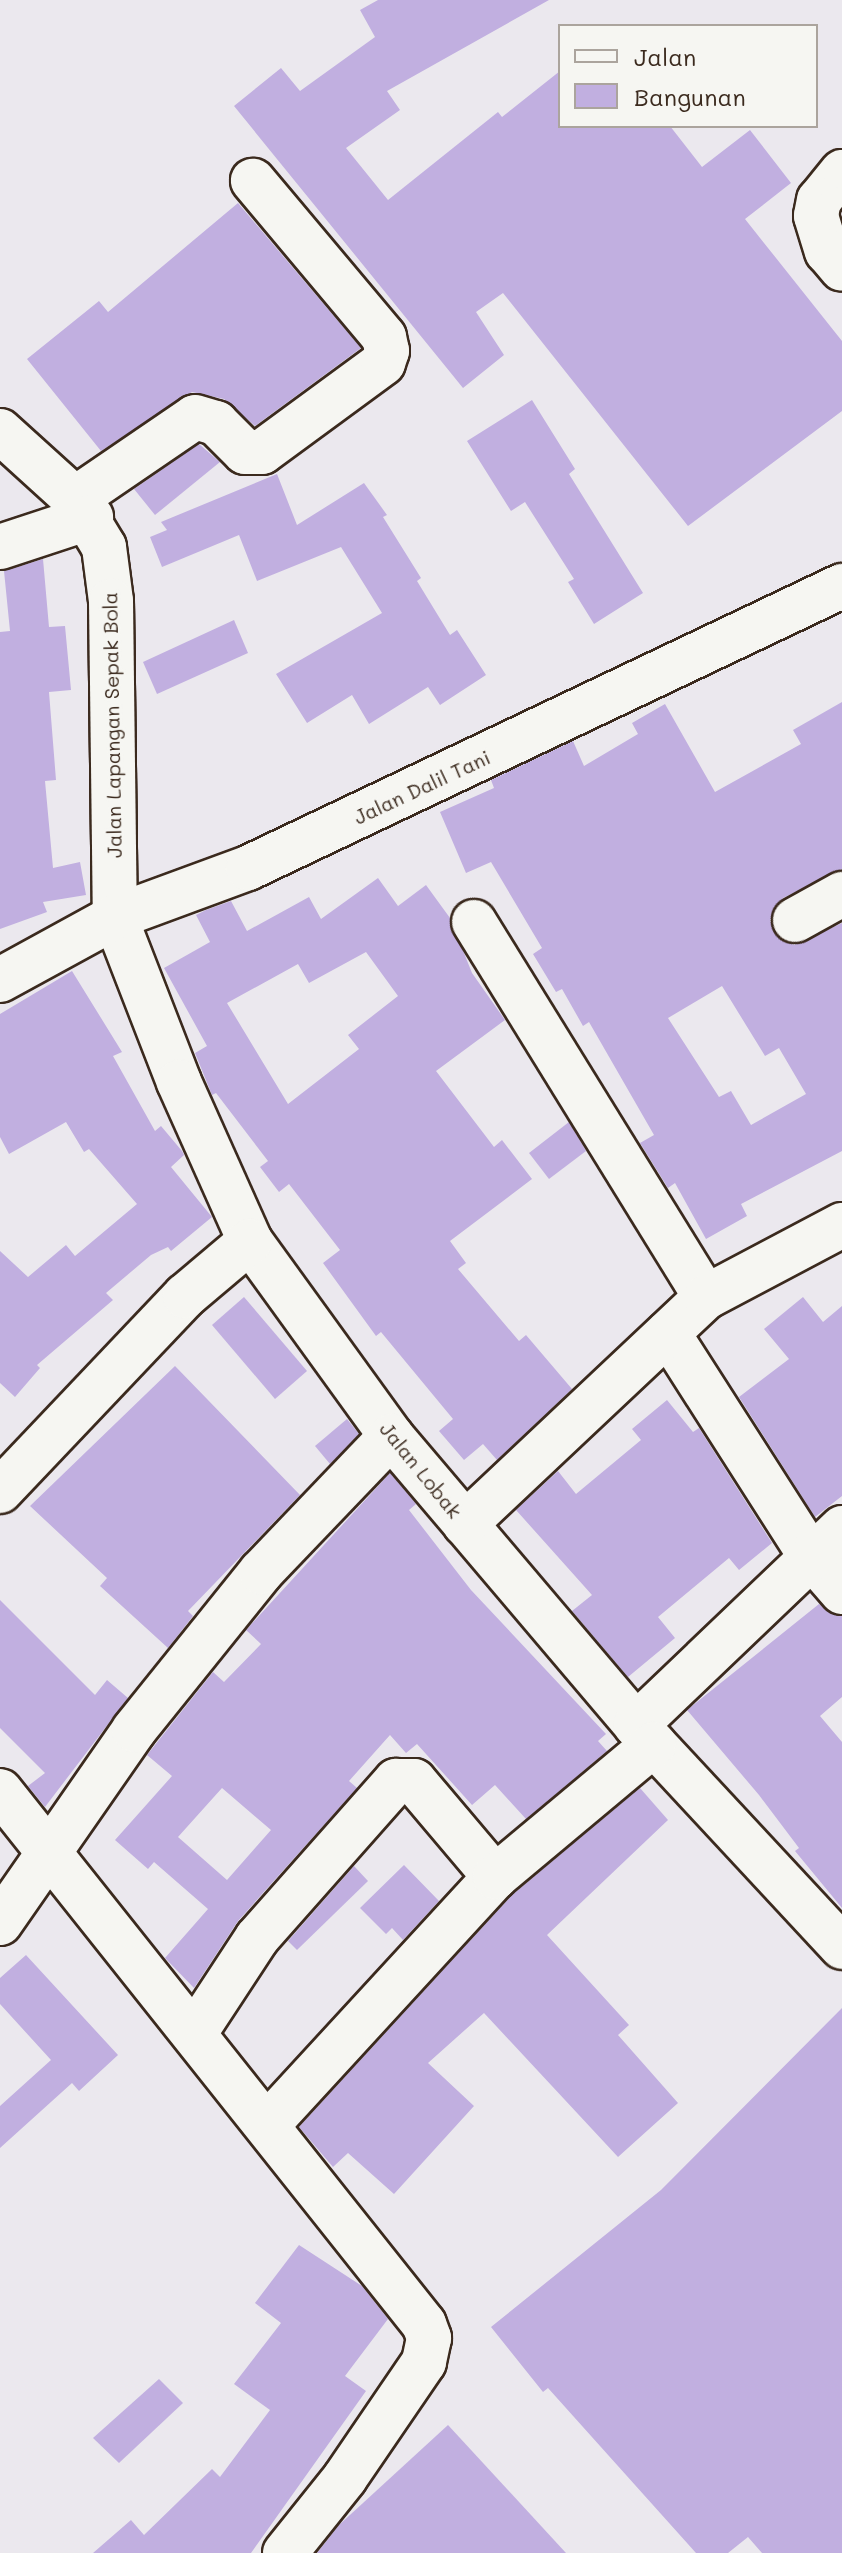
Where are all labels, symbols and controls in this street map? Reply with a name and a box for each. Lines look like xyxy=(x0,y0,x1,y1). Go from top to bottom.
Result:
legend xyxy=(558,24,818,128)
text: Jalan xyxy=(634,41,696,72)
text: Bangunan xyxy=(634,81,746,112)
street label: Jalan Lapangan Sepak Bola xyxy=(98,592,126,858)
street label: Jalan Dalil Tani xyxy=(350,745,494,829)
street label: Jalan Lobak xyxy=(375,1417,467,1523)

